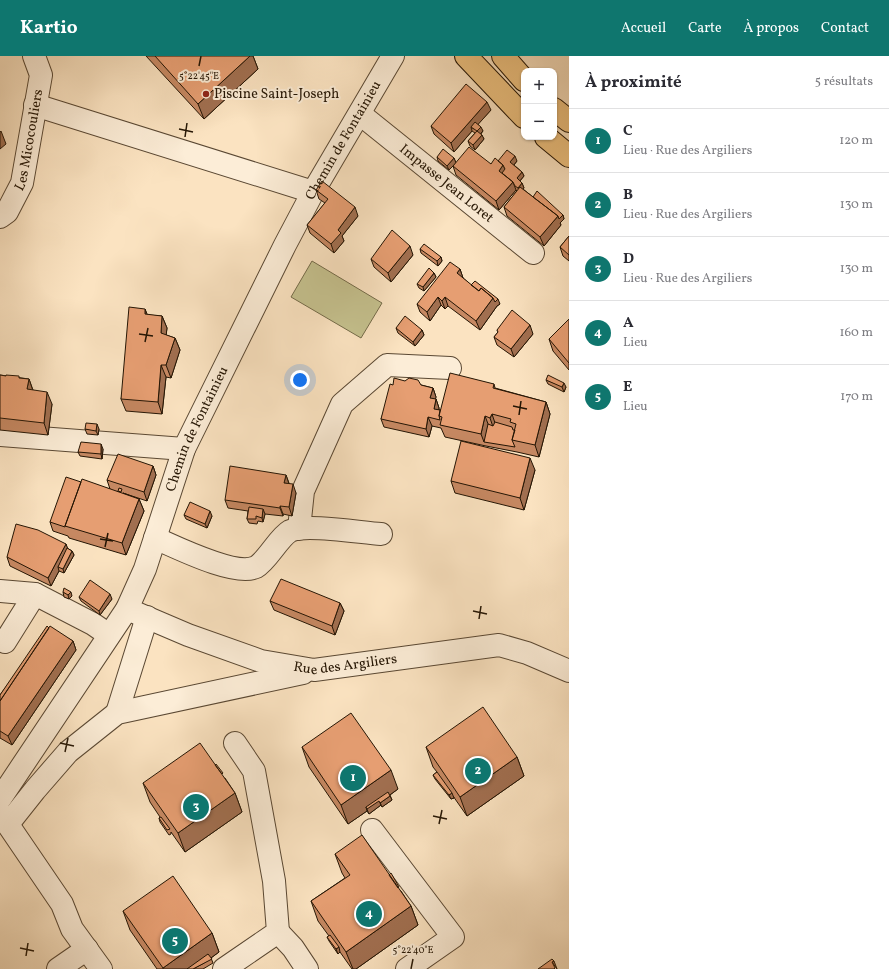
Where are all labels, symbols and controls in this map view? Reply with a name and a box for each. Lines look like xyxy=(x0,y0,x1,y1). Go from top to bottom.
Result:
text: Kartio xyxy=(20,15,78,41)
text: Accueil xyxy=(621,19,666,38)
text: Carte xyxy=(688,19,722,38)
text: À propos xyxy=(744,19,799,38)
text: Contact xyxy=(821,19,869,38)
map controls xyxy=(521,68,557,140)
button: + xyxy=(521,68,557,104)
text: 5°22'45"E xyxy=(179,69,219,83)
text: À proximité xyxy=(585,71,682,94)
text: 5 résultats xyxy=(815,73,873,91)
street label: Chemin de Fontainieu xyxy=(301,77,386,203)
place label: Piscine Saint-Joseph xyxy=(214,85,339,104)
street label: Les Micocouliers xyxy=(10,88,48,194)
marker: Piscine Saint-Joseph xyxy=(201,89,211,99)
button: − xyxy=(521,104,557,140)
text: C xyxy=(623,121,633,142)
text: 1 xyxy=(595,132,601,150)
text: 120 m xyxy=(839,132,873,150)
street label: Impasse Jean Loret xyxy=(395,140,498,227)
text: Lieu · Rue des Argiliers xyxy=(623,142,752,160)
text: B xyxy=(623,185,633,206)
text: 2 xyxy=(595,196,601,214)
text: 130 m xyxy=(840,196,873,214)
text: Lieu · Rue des Argiliers xyxy=(623,206,752,224)
text: D xyxy=(623,249,634,270)
text: 3 xyxy=(595,260,601,278)
text: 130 m xyxy=(840,260,873,278)
text: Lieu · Rue des Argiliers xyxy=(623,270,752,288)
text: A xyxy=(623,313,634,334)
text: 4 xyxy=(594,324,602,342)
text: 160 m xyxy=(839,324,873,342)
text: Lieu xyxy=(623,334,648,352)
street label: Chemin de Fontainieu xyxy=(161,363,233,494)
your location xyxy=(290,370,310,390)
text: E xyxy=(623,377,632,398)
text: 5 xyxy=(595,388,601,406)
text: 170 m xyxy=(840,388,873,406)
text: Lieu xyxy=(623,398,648,416)
street label: Rue des Argiliers xyxy=(292,649,398,680)
pin: 2 xyxy=(465,756,491,786)
pin: 1 xyxy=(340,763,366,793)
pin: 3 xyxy=(183,792,209,822)
pin: 4 xyxy=(356,899,382,929)
pin: 5 xyxy=(162,926,188,956)
text: 5°22'40"E xyxy=(392,943,434,957)

